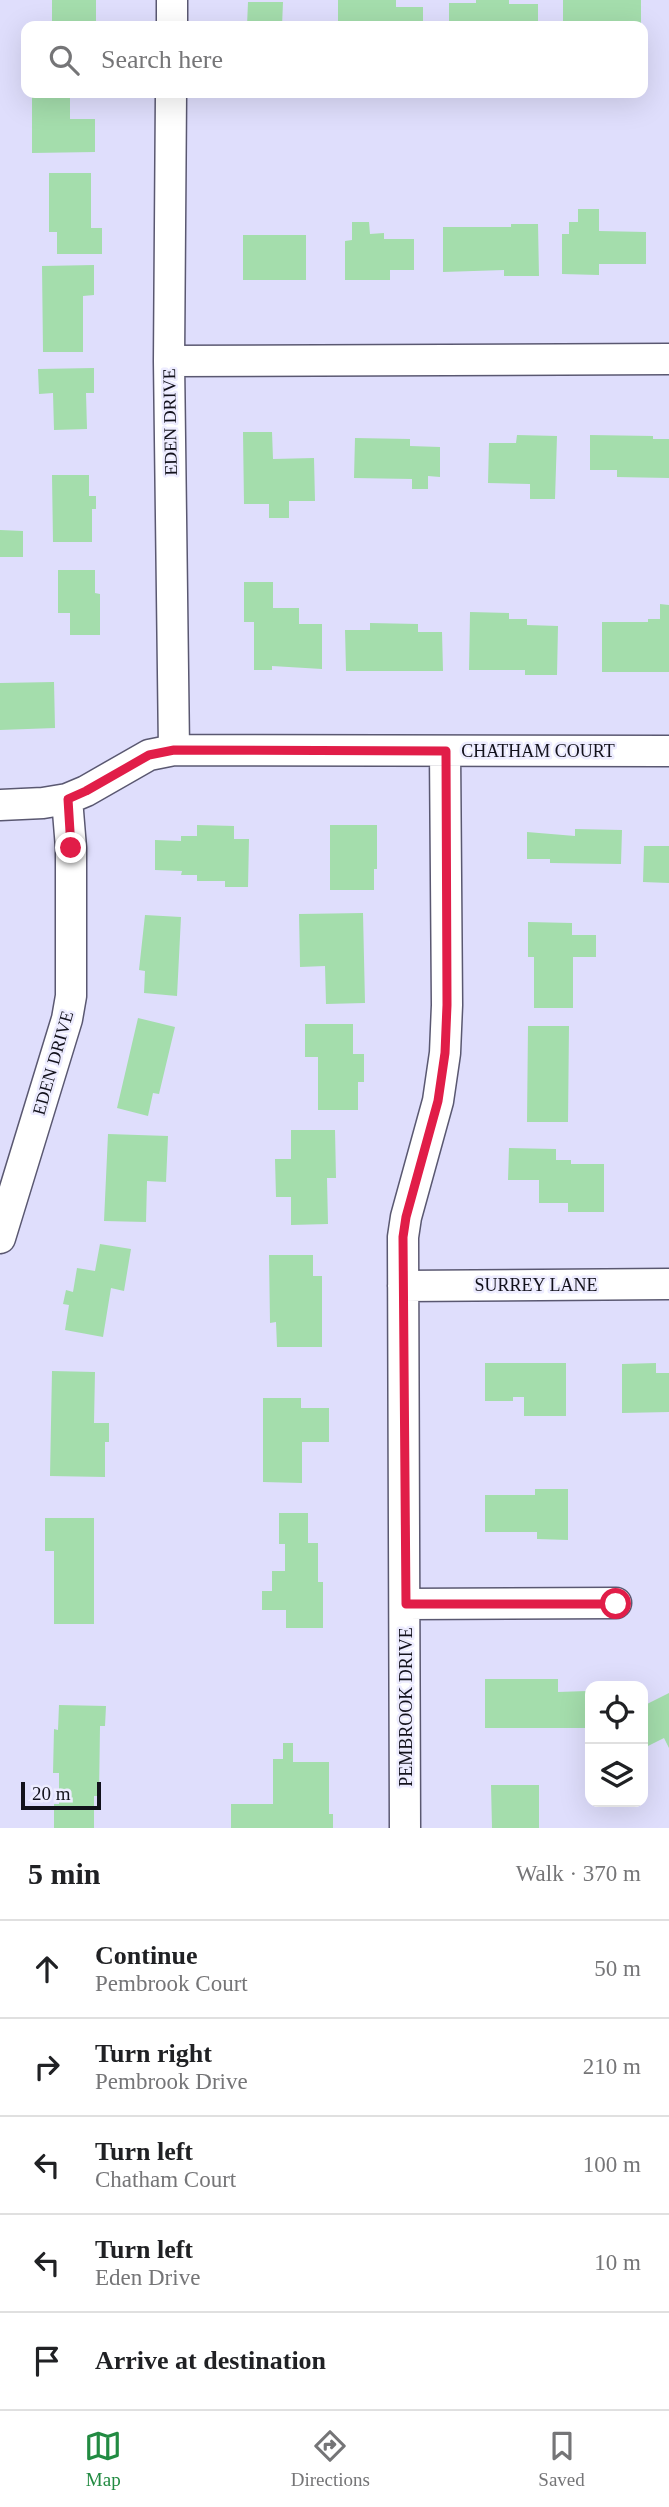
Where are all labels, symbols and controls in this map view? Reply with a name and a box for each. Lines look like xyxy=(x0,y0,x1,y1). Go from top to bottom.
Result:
search box xyxy=(21,21,648,98)
icon: search xyxy=(45,41,83,79)
text: Search here xyxy=(101,45,223,74)
street label: EDEN DRIVE xyxy=(159,368,181,476)
street label: CHATHAM COURT xyxy=(461,741,615,761)
route end xyxy=(55,832,86,863)
street label: EDEN DRIVE xyxy=(29,1009,77,1117)
street label: SURREY LANE xyxy=(475,1275,597,1295)
route start xyxy=(600,1588,631,1619)
street label: PEMBROOK DRIVE xyxy=(396,1627,416,1787)
map controls xyxy=(585,1681,648,1807)
button: locate xyxy=(585,1681,648,1744)
button: layers xyxy=(585,1744,648,1807)
scale bar xyxy=(21,1779,102,1811)
text: 20 m xyxy=(32,1783,71,1804)
text: 5 min xyxy=(28,1857,101,1890)
text: Walk · 370 m xyxy=(516,1861,641,1886)
text: Continue xyxy=(95,1941,198,1970)
icon: ahead xyxy=(28,1950,66,1988)
text: 50 m xyxy=(594,1956,641,1981)
text: Pembrook Court xyxy=(95,1971,248,1996)
text: Turn right xyxy=(95,2039,212,2068)
icon: right xyxy=(28,2048,66,2086)
text: 210 m xyxy=(583,2054,641,2079)
text: Pembrook Drive xyxy=(95,2069,248,2094)
text: Turn left xyxy=(95,2137,193,2166)
icon: left xyxy=(28,2146,66,2184)
text: 100 m xyxy=(583,2152,641,2177)
text: Chatham Court xyxy=(95,2167,236,2192)
text: Turn left xyxy=(95,2235,193,2264)
icon: left xyxy=(28,2244,66,2282)
text: 10 m xyxy=(594,2250,641,2275)
text: Eden Drive xyxy=(95,2265,200,2290)
icon: arrive xyxy=(28,2342,66,2380)
text: Arrive at destination xyxy=(95,2346,326,2375)
tab: Map xyxy=(84,2427,122,2491)
tab: Directions xyxy=(291,2427,370,2491)
tab: Saved xyxy=(538,2427,585,2491)

